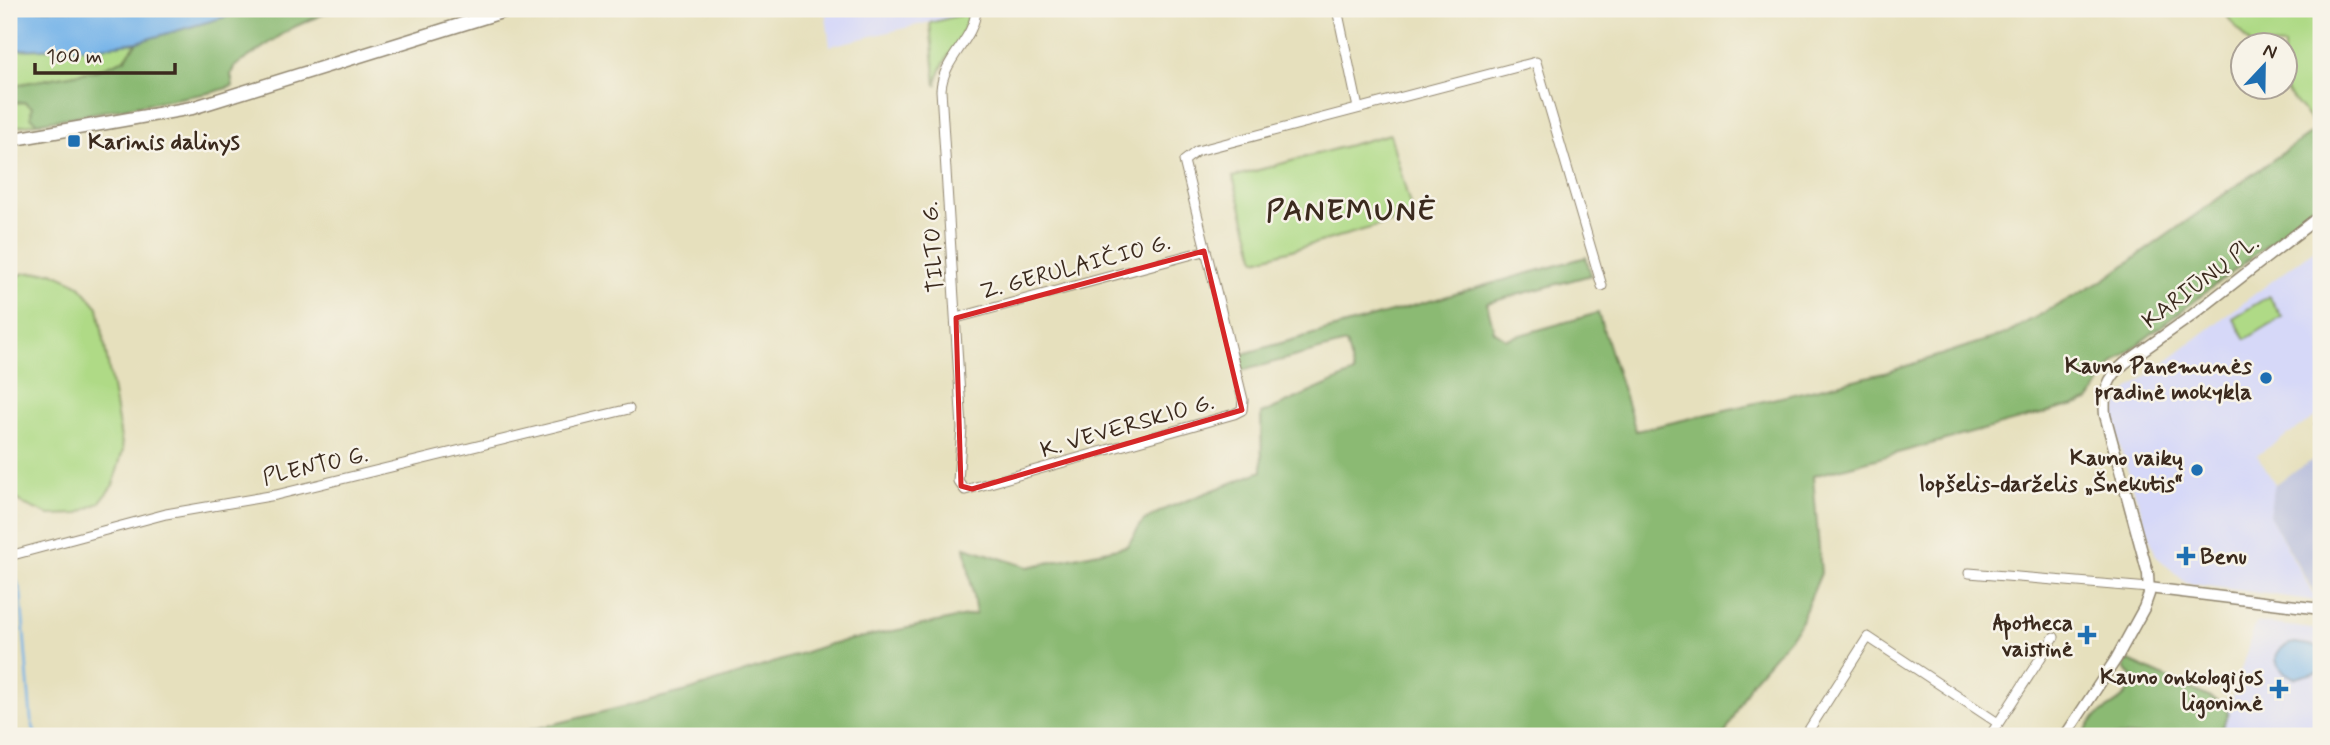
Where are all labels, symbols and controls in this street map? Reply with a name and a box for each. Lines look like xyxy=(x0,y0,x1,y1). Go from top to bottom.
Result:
scale bar xyxy=(35,32,175,76)
north arrow xyxy=(2228,32,2298,102)
text: N xyxy=(2259,38,2280,66)
text: 100 m xyxy=(46,43,102,71)
place label: Karinis dalinys xyxy=(88,128,240,158)
marker: Karinis dalinys xyxy=(66,133,82,149)
district label: PANEMUNĖ xyxy=(1266,192,1438,231)
street label: TILTO G. xyxy=(916,200,952,293)
street label: Z. GERULAIČIO G. xyxy=(977,228,1174,308)
street label: KARIŪNŲ PL. xyxy=(2137,229,2266,337)
place label: Kauno Panemunės pradinė mokykla xyxy=(2065,352,2253,408)
marker: Kauno Panemunės pradinė mokykla xyxy=(2258,370,2274,386)
street label: K. VEVERSKIO G. xyxy=(1037,388,1218,466)
street label: PLENTO G. xyxy=(260,440,371,494)
place label: Kauno vaikų lopšelis-darželis „Šnekutis“ xyxy=(1919,444,2183,500)
marker: Kauno vaikų lopšelis-darželis „Šnekutis“ xyxy=(2189,462,2205,478)
place label: Benu xyxy=(2200,543,2247,573)
marker: Benu xyxy=(2178,548,2194,564)
place label: Apotheca vaistinė xyxy=(1993,609,2074,665)
marker: Apotheca vaistinė xyxy=(2079,627,2095,643)
place label: Kauno onkologijos ligoninė xyxy=(2100,663,2264,719)
marker: Kauno onkologijos ligoninė xyxy=(2269,679,2289,699)

